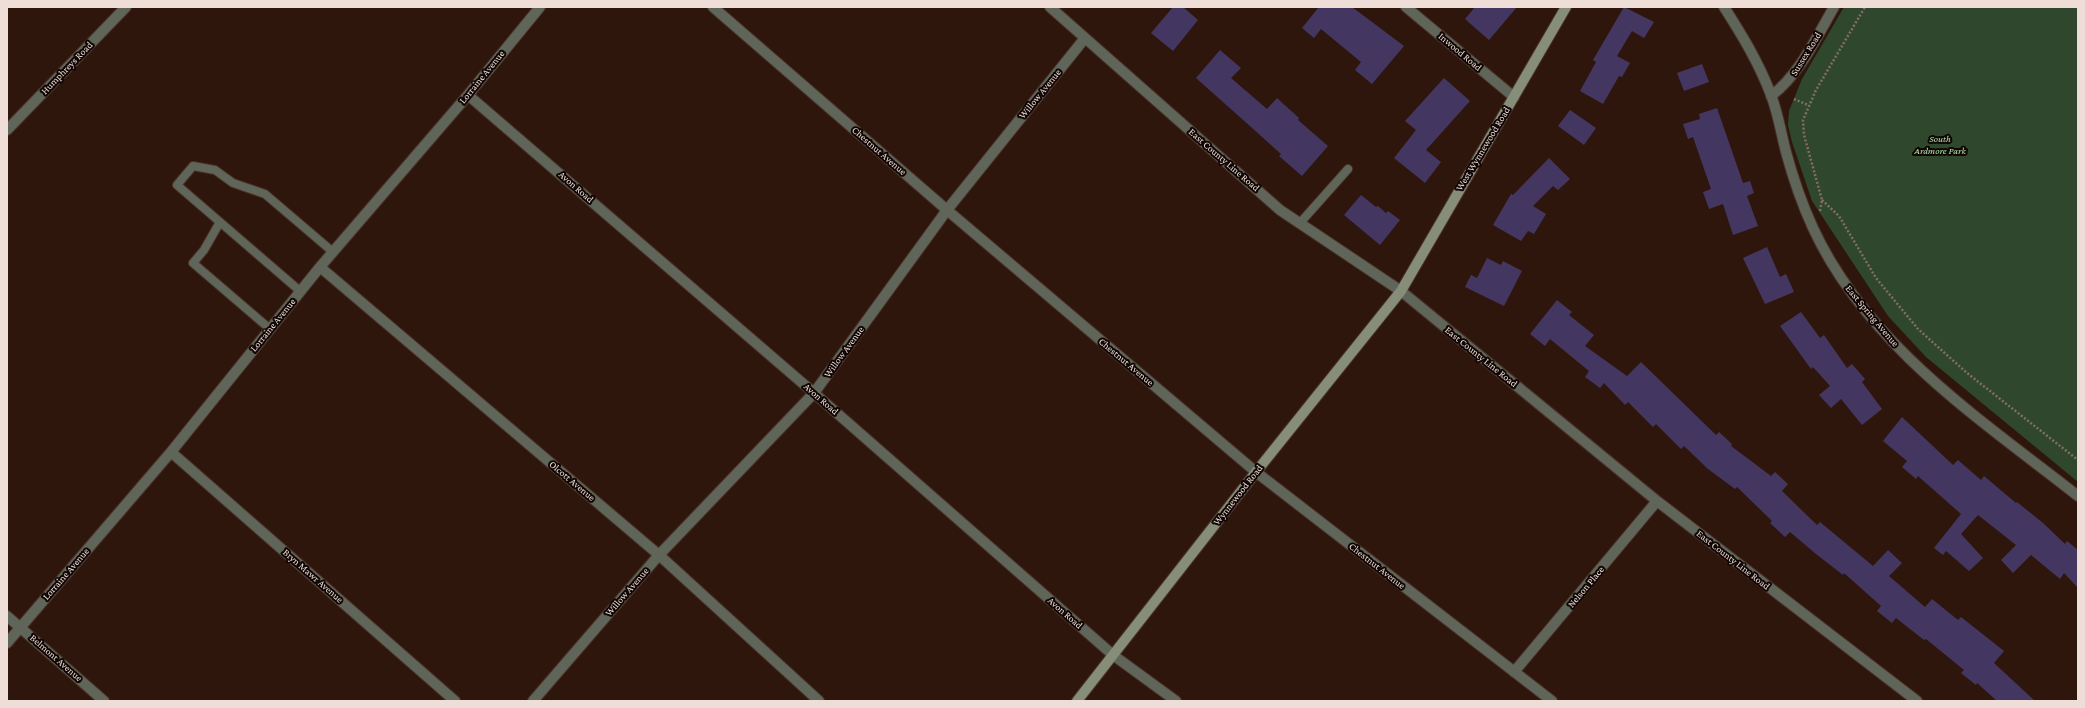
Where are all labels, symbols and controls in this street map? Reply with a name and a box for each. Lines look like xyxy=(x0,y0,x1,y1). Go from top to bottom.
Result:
street label: Inwood Road xyxy=(1436,30,1484,74)
street label: Sussex Road xyxy=(1788,30,1824,78)
street label: Humphreys Road xyxy=(39,39,95,97)
street label: Lorraine Avenue xyxy=(457,48,507,106)
street label: Willow Avenue xyxy=(1016,67,1064,121)
street label: West Wynnewood Road xyxy=(1453,105,1513,193)
street label: Chestnut Avenue xyxy=(849,124,909,178)
street label: East County Line Road xyxy=(1186,126,1262,194)
park label: South Ardmore Park xyxy=(1914,133,1966,156)
street label: Avon Road xyxy=(556,169,596,205)
street label: East Spring Avenue xyxy=(1843,283,1901,349)
street label: Lorraine Avenue xyxy=(248,296,298,354)
street label: Willow Avenue xyxy=(821,324,867,380)
street label: East County Line Road xyxy=(1442,324,1520,390)
street label: Chestnut Avenue xyxy=(1096,335,1156,389)
street label: Avon Road xyxy=(801,381,841,417)
street label: Olcott Avenue xyxy=(547,458,597,504)
street label: Wynnewood Road xyxy=(1211,462,1265,528)
street label: East County Line Road xyxy=(1694,528,1772,592)
street label: Chestnut Avenue xyxy=(1346,540,1408,592)
street label: Lorraine Avenue xyxy=(40,545,92,603)
street label: Bryn Mawr Avenue xyxy=(280,547,346,605)
street label: Nelson Place xyxy=(1565,564,1607,610)
street label: Willow Avenue xyxy=(603,565,651,619)
street label: Avon Road xyxy=(1045,595,1085,631)
street label: Belmont Avenue xyxy=(27,632,85,684)

